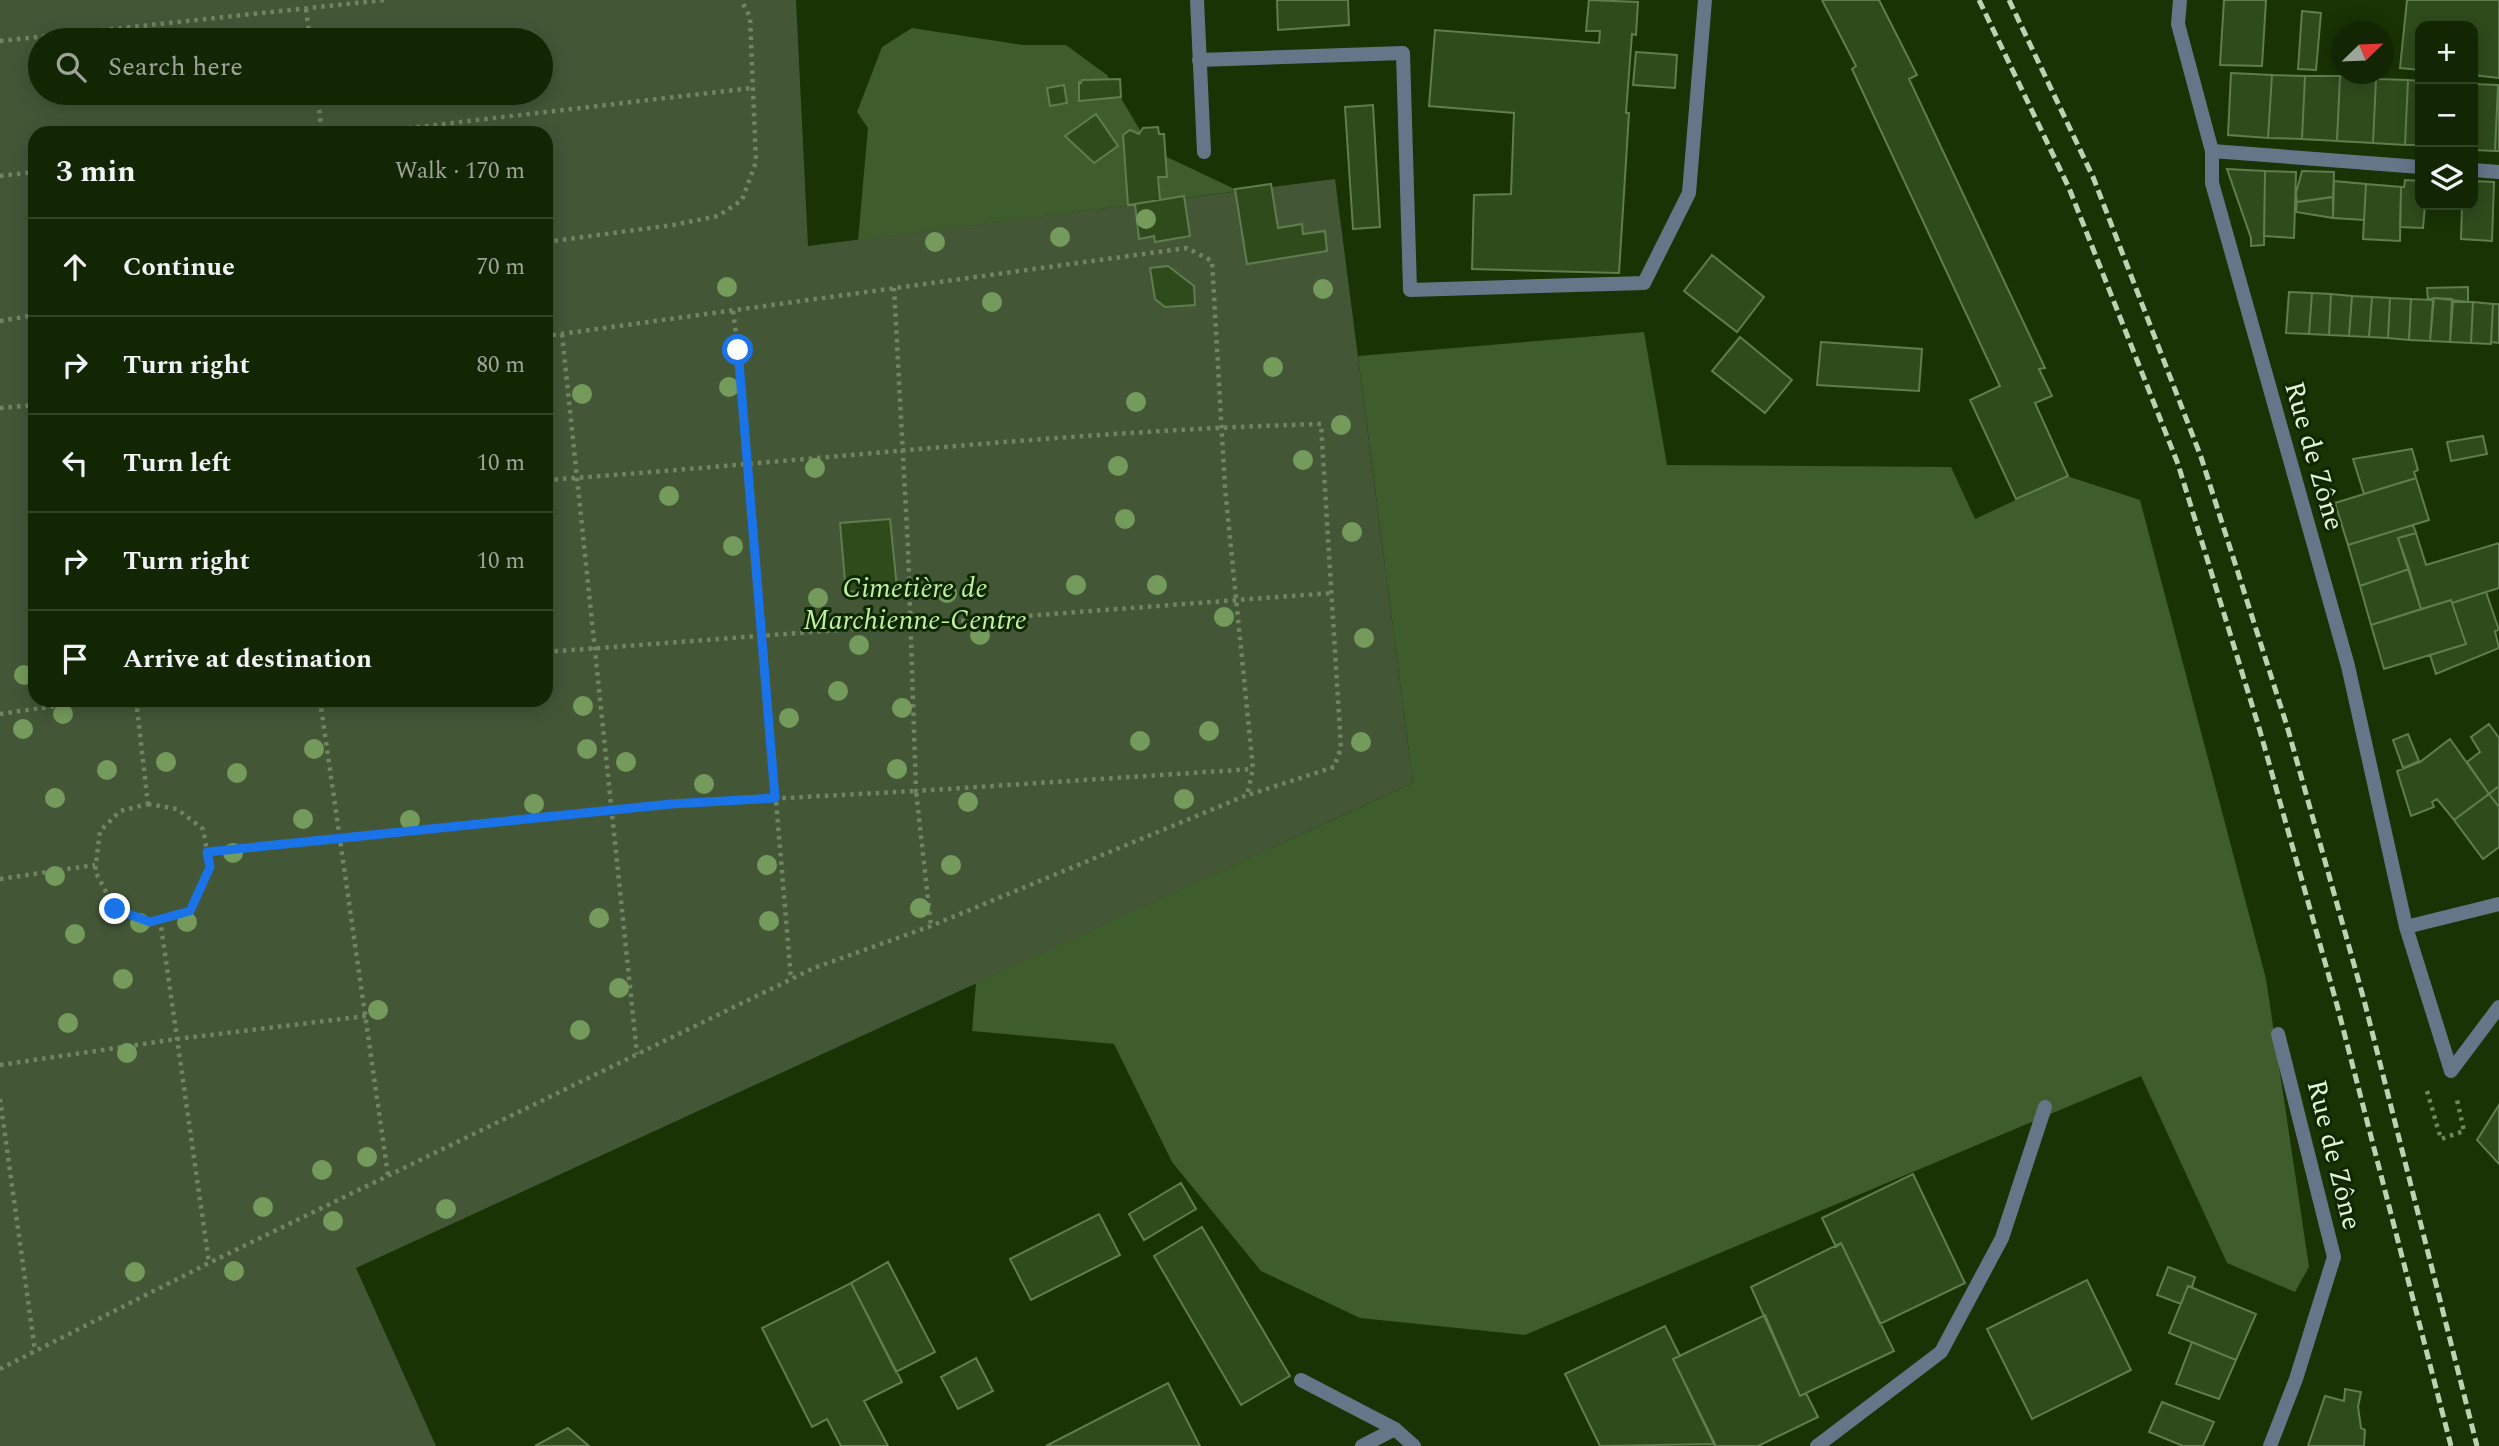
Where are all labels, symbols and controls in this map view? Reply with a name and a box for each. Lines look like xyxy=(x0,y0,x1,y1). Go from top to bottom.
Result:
north arrow xyxy=(2331,21,2394,84)
map controls xyxy=(2415,21,2478,210)
button: + xyxy=(2415,21,2478,84)
search box xyxy=(28,28,553,105)
text: Search here xyxy=(108,47,243,87)
icon: search xyxy=(52,48,90,86)
button: − xyxy=(2415,84,2478,147)
button: layers xyxy=(2415,147,2478,210)
text: 3 min xyxy=(56,149,136,195)
text: Walk · 170 m xyxy=(395,154,525,189)
text: Continue xyxy=(123,247,235,287)
icon: ahead xyxy=(56,248,94,286)
text: 70 m xyxy=(476,250,525,285)
route start xyxy=(722,334,753,365)
text: Turn right xyxy=(123,345,250,385)
icon: right xyxy=(56,346,94,384)
text: 80 m xyxy=(476,348,525,383)
street label: Rue de Zône xyxy=(2272,376,2356,536)
text: Turn left xyxy=(123,443,231,483)
icon: left xyxy=(56,444,94,482)
text: 10 m xyxy=(476,446,525,481)
text: Turn right xyxy=(123,541,250,581)
icon: right xyxy=(56,542,94,580)
text: 10 m xyxy=(476,544,525,579)
park label: Cimetière de Marchienne-Centre xyxy=(803,567,1027,642)
text: Arrive at destination xyxy=(123,639,372,679)
icon: arrive xyxy=(56,640,94,678)
route end xyxy=(99,893,130,924)
street label: Rue de Zône xyxy=(2295,1075,2373,1235)

